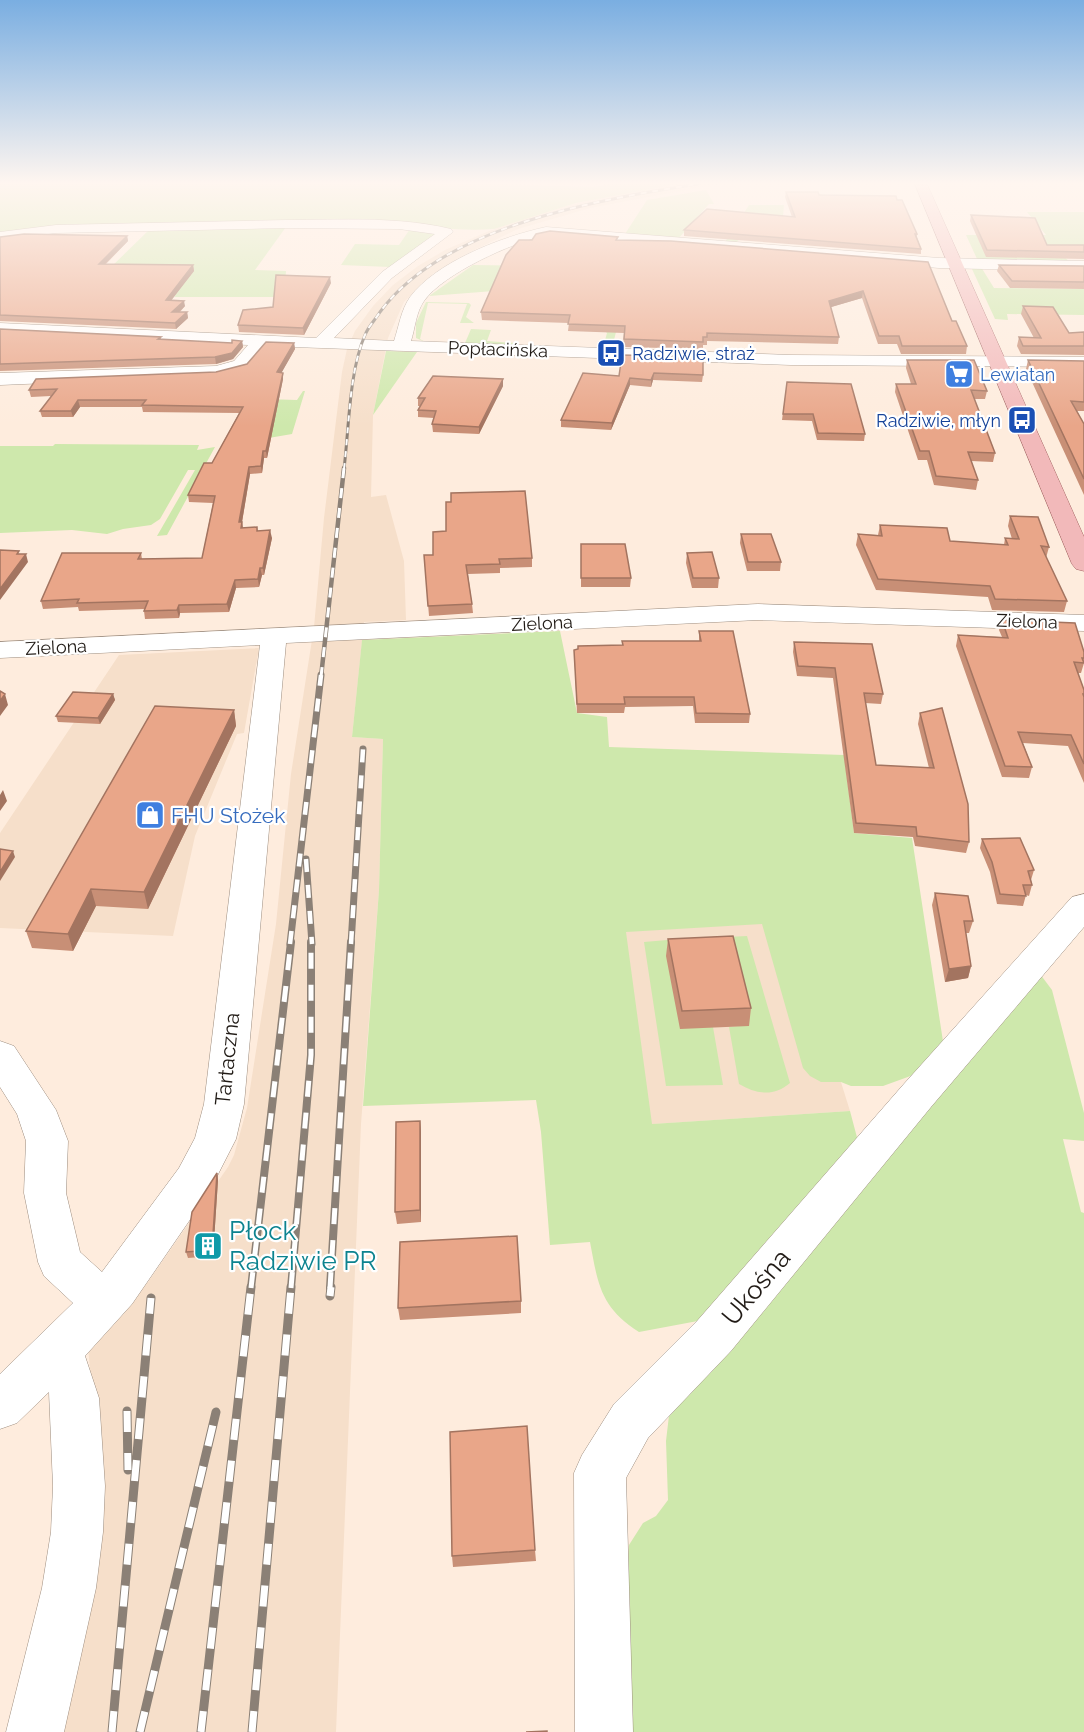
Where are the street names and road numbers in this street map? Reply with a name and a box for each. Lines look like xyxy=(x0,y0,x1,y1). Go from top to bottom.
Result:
street label: Popłacińska xyxy=(448,337,548,361)
street label: Zielona xyxy=(996,609,1058,633)
street label: Zielona xyxy=(511,611,573,635)
street label: Zielona xyxy=(25,635,87,659)
street label: Tartaczna xyxy=(210,1011,244,1107)
street label: Ukośna xyxy=(716,1243,796,1331)

